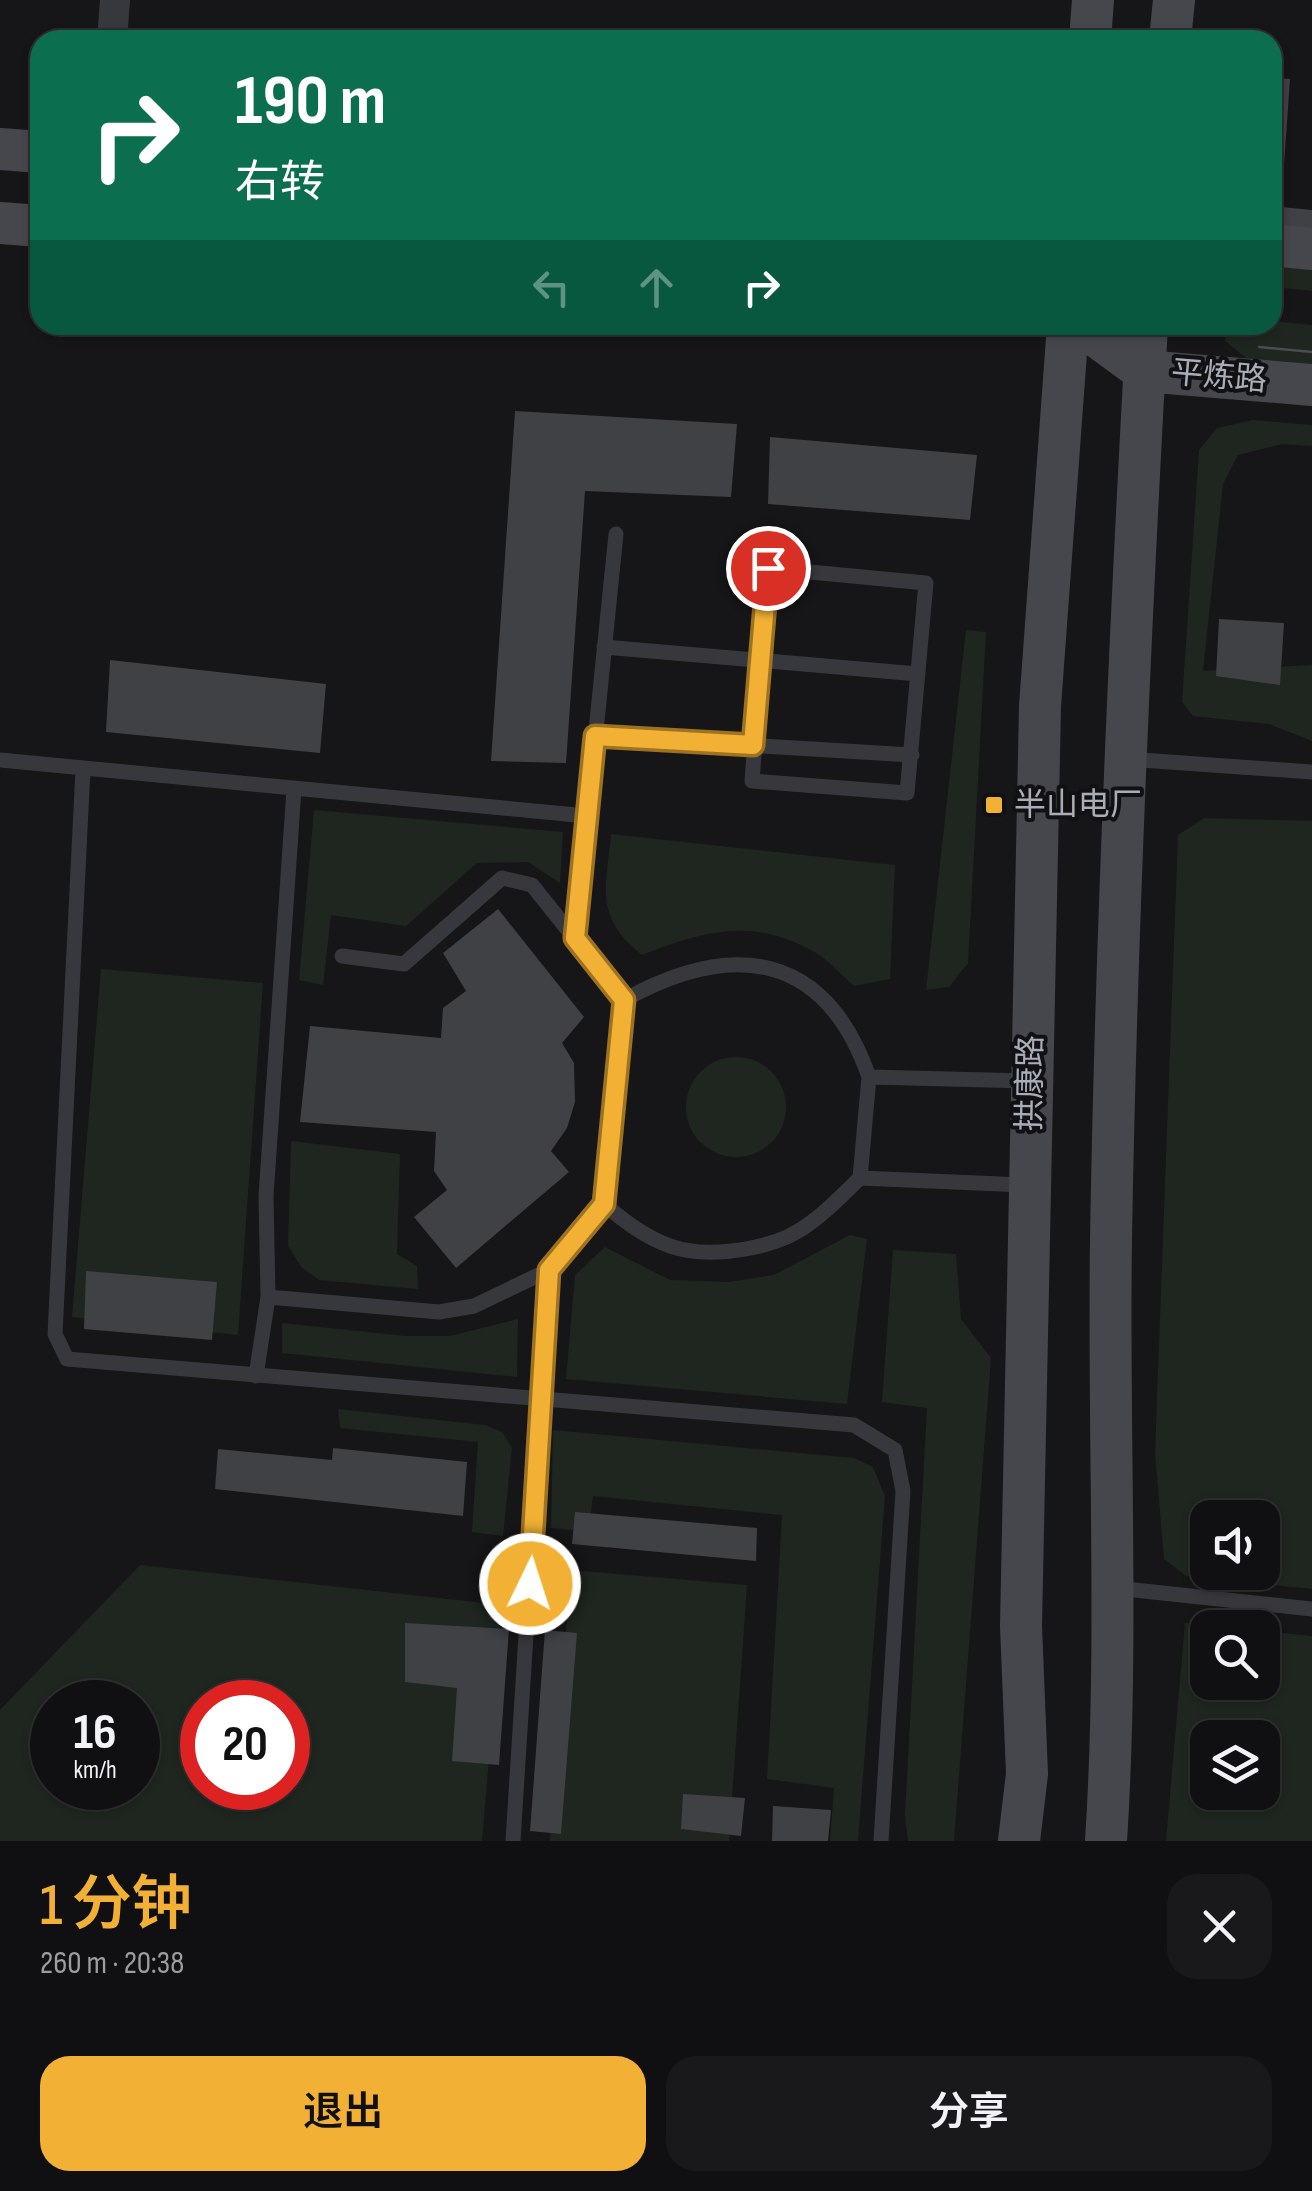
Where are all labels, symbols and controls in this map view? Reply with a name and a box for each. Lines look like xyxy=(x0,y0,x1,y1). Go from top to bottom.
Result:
text: 190 m xyxy=(235,60,386,144)
icon: right xyxy=(70,70,200,200)
text: 右转 xyxy=(235,156,325,211)
icon: left xyxy=(524,260,579,315)
icon: ahead xyxy=(629,260,684,315)
icon: right xyxy=(734,260,789,315)
street label: 平炼路 xyxy=(1169,353,1269,401)
pin xyxy=(726,526,811,611)
icon: arrive xyxy=(741,541,796,596)
place label: 半山电厂 xyxy=(1014,786,1142,825)
marker: 半山电厂 xyxy=(983,794,1005,816)
street label: 拱康路 xyxy=(1011,1035,1051,1131)
map controls xyxy=(1190,1500,1280,1810)
button: sound xyxy=(1190,1500,1280,1590)
position arrow xyxy=(478,1532,582,1636)
button: search xyxy=(1190,1610,1280,1700)
speed limit sign: 20 xyxy=(180,1680,310,1810)
text: 16 xyxy=(73,1703,117,1763)
button: layers xyxy=(1190,1720,1280,1810)
text: km/h xyxy=(73,1755,117,1786)
text: 1 分钟 xyxy=(40,1870,192,1942)
button: close xyxy=(1167,1874,1272,1979)
text: 260 m · 20:38 xyxy=(40,1944,184,1983)
button: 退出 xyxy=(40,2056,646,2171)
button: 分享 xyxy=(666,2056,1272,2171)

